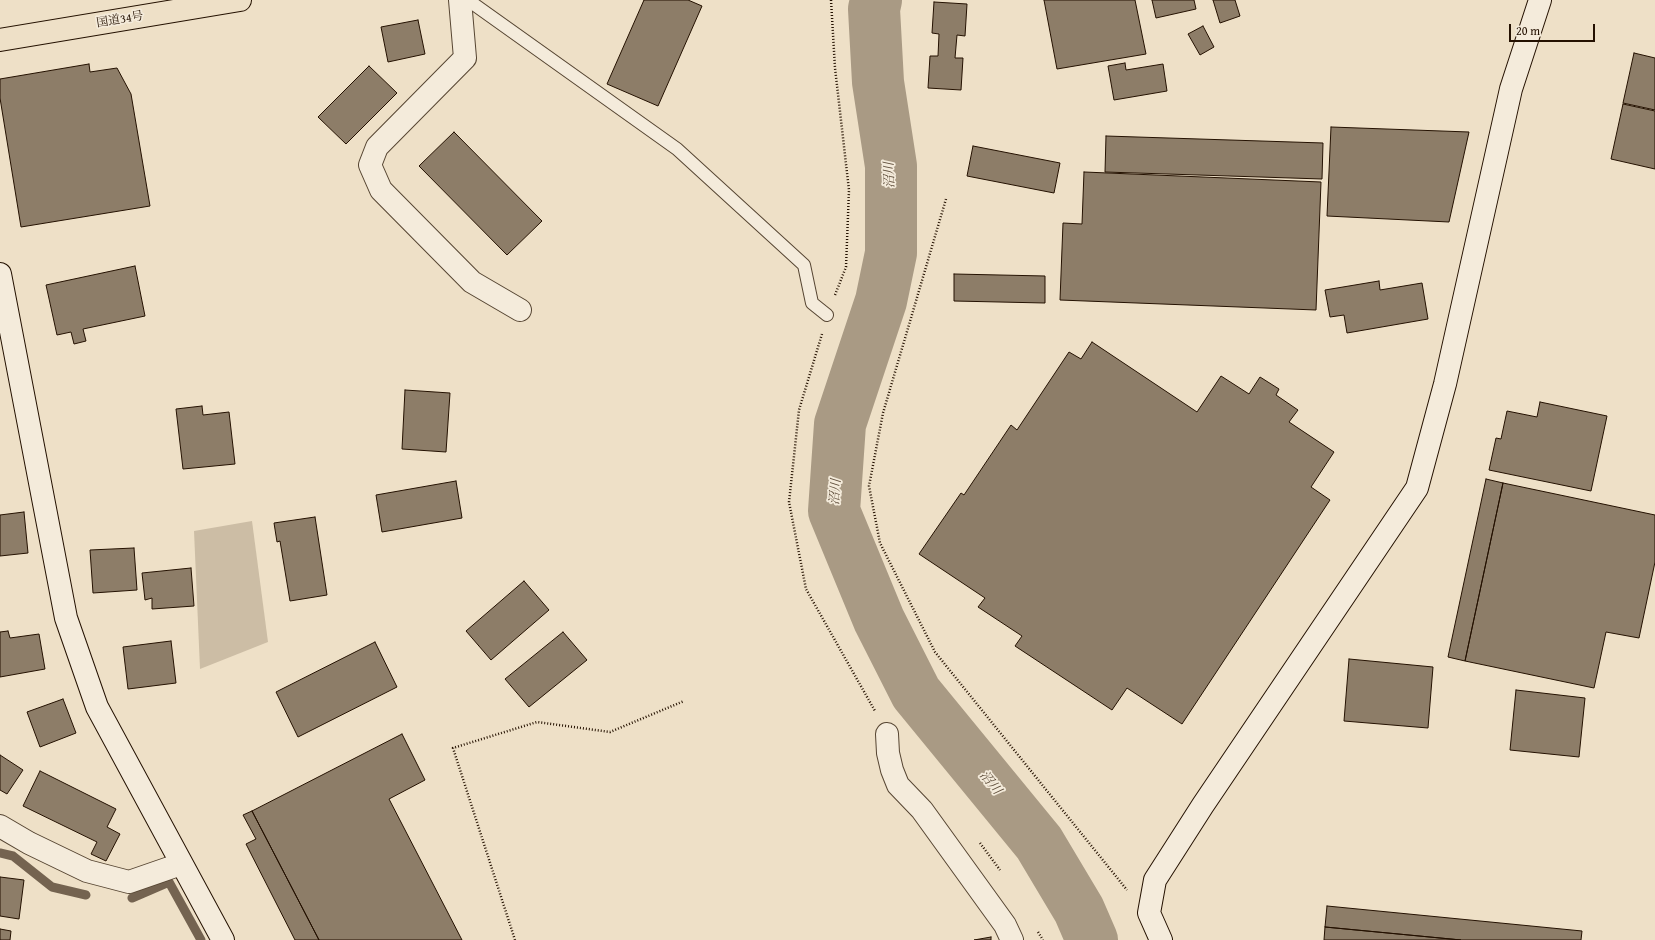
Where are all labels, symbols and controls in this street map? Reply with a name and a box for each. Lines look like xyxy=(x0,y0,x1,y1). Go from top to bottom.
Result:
street label: 国道34号 xyxy=(95,9,145,31)
scale bar xyxy=(1511,16,1597,42)
text: 20 m xyxy=(1516,22,1540,39)
water label: 沼川 xyxy=(882,162,898,188)
water label: 沼川 xyxy=(827,478,845,506)
water label: 沼川 xyxy=(976,768,1004,798)

